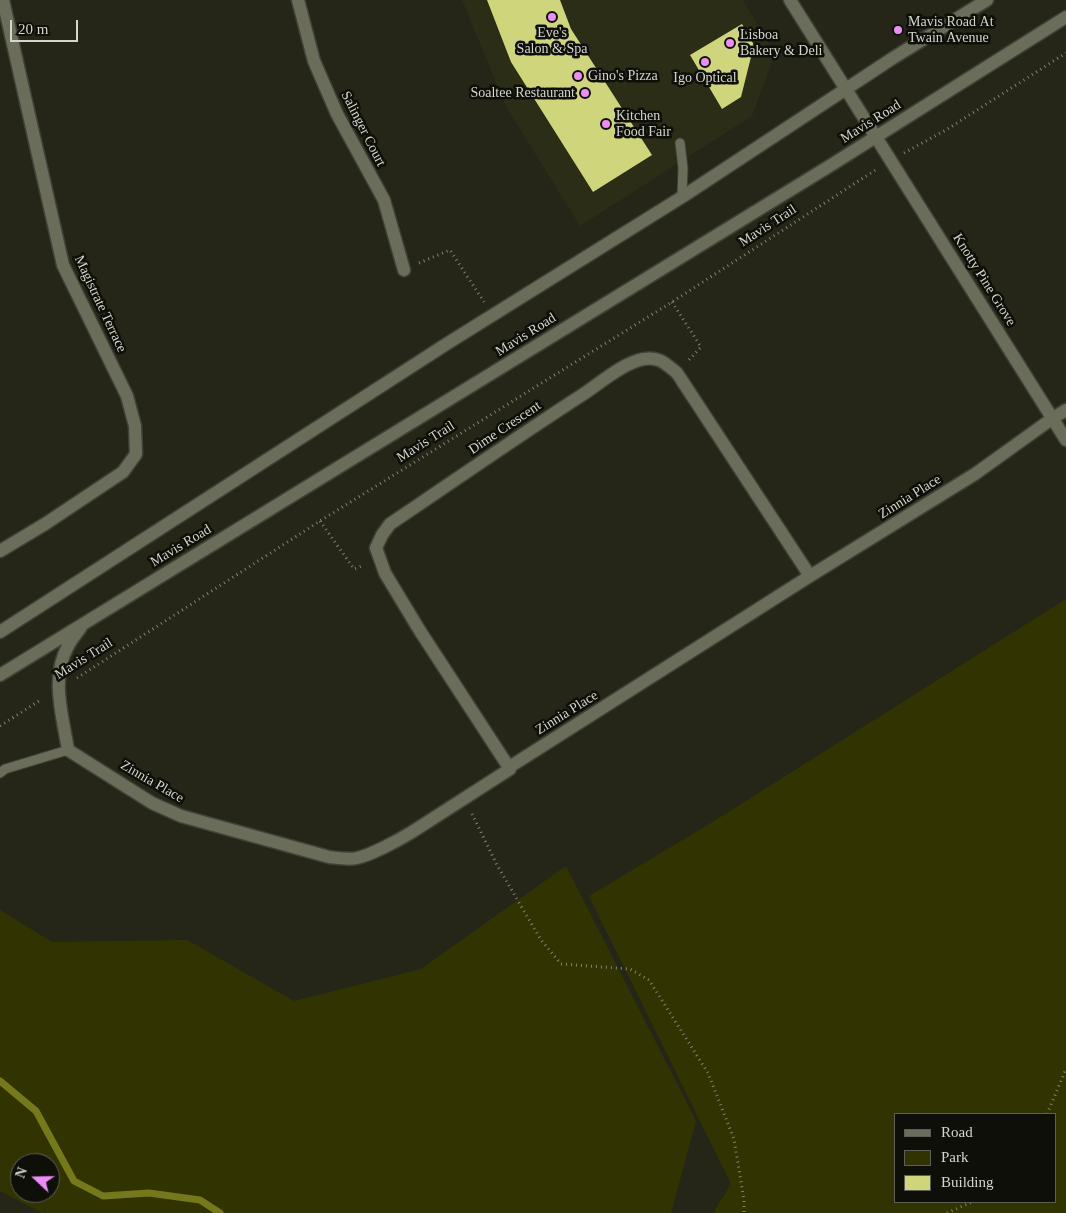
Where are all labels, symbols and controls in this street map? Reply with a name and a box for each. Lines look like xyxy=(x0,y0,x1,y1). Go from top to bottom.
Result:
scale bar xyxy=(12,10,80,42)
marker: Eve's Salon & Spa xyxy=(546,11,558,23)
place label: Mavis Road At Twain Avenue xyxy=(908,14,994,46)
text: 20 m xyxy=(18,21,48,37)
marker: Mavis Road At Twain Avenue xyxy=(892,24,904,36)
place label: Eve's Salon & Spa xyxy=(517,25,587,58)
place label: Lisboa Bakery & Deli xyxy=(740,27,822,59)
marker: Lisboa Bakery & Deli xyxy=(724,37,736,49)
marker: Igo Optical xyxy=(699,56,711,68)
place label: Gino's Pizza xyxy=(588,68,658,84)
marker: Gino's Pizza xyxy=(572,70,584,82)
place label: Igo Optical xyxy=(673,70,737,86)
place label: Soaltee Restaurant xyxy=(470,85,575,101)
marker: Soaltee Restaurant xyxy=(579,87,591,99)
street label: Salinger Court xyxy=(337,89,389,169)
street label: Mavis Road xyxy=(838,97,904,147)
place label: Kitchen Food Fair xyxy=(616,108,671,140)
marker: Kitchen Food Fair xyxy=(600,118,612,130)
street label: Mavis Trail xyxy=(736,201,800,251)
street label: Knotty Pine Grove xyxy=(949,231,1019,329)
street label: Magistrate Terrace xyxy=(70,253,130,355)
street label: Mavis Road xyxy=(493,310,559,360)
street label: Dime Crescent xyxy=(466,398,544,458)
street label: Mavis Trail xyxy=(394,418,458,466)
street label: Zinnia Place xyxy=(876,471,944,523)
street label: Mavis Road xyxy=(148,521,214,571)
street label: Mavis Trail xyxy=(52,635,116,683)
street label: Zinnia Place xyxy=(533,687,601,739)
street label: Zinnia Place xyxy=(117,757,187,807)
legend xyxy=(894,1113,1056,1203)
text: Road xyxy=(941,1124,973,1140)
text: Park xyxy=(941,1149,969,1165)
north arrow xyxy=(10,1153,60,1203)
text: N xyxy=(13,1165,30,1180)
text: Building xyxy=(941,1174,994,1190)

